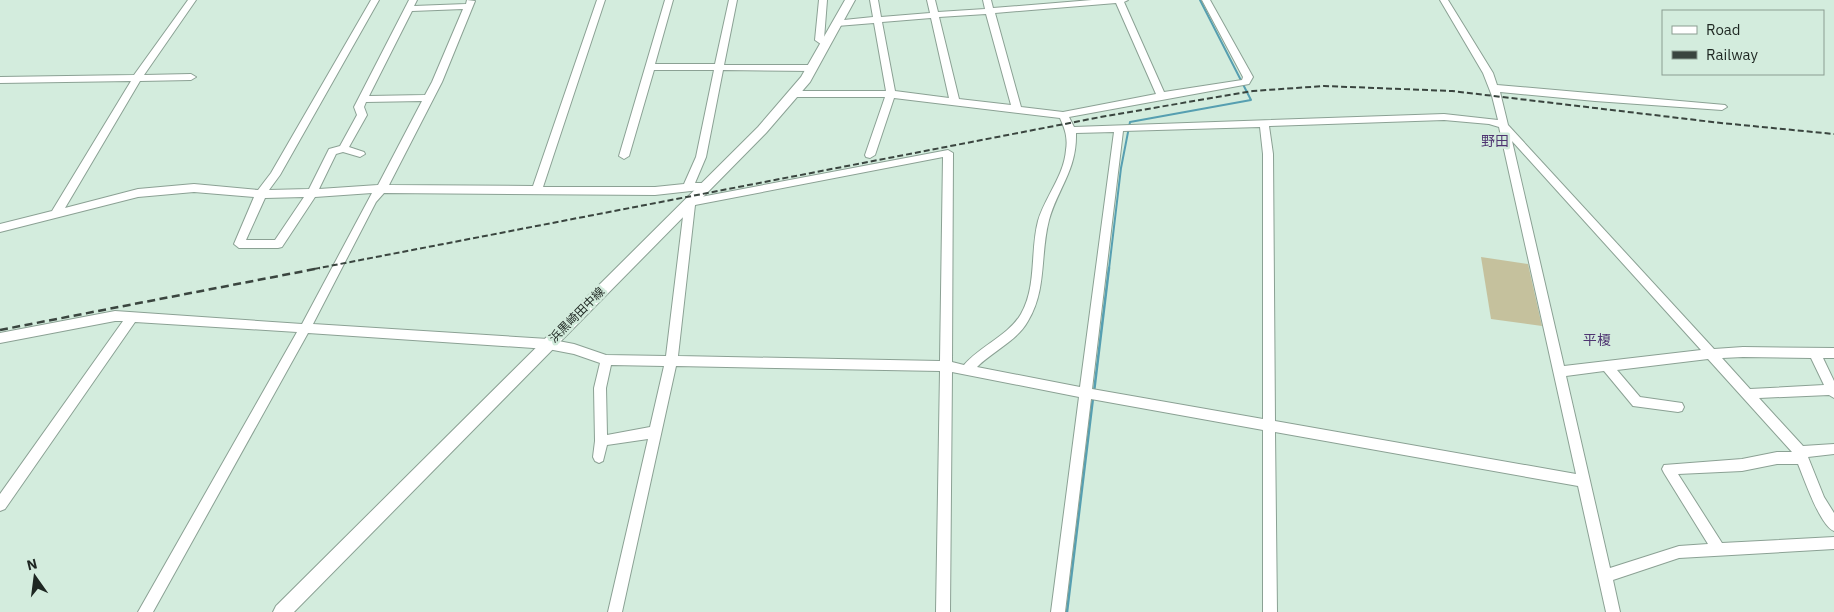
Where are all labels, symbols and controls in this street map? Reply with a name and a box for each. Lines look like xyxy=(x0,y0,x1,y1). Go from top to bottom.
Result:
legend xyxy=(1662,10,1824,75)
text: Road xyxy=(1706,20,1741,39)
text: Railway xyxy=(1706,45,1759,64)
district label: 野田 xyxy=(1481,132,1509,150)
street label: 浜黒崎田中線 xyxy=(546,284,607,345)
district label: 平榎 xyxy=(1583,331,1611,349)
north arrow xyxy=(10,552,60,602)
text: N xyxy=(25,554,39,574)

